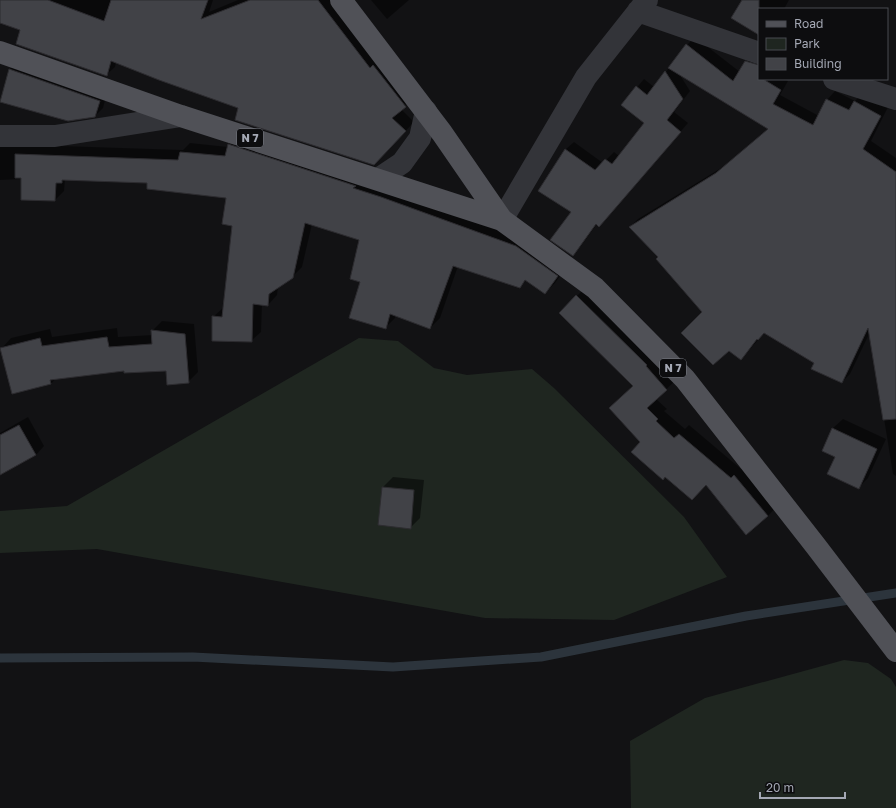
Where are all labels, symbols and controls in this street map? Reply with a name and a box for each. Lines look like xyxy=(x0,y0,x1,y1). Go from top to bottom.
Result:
legend xyxy=(758,8,888,80)
text: Road xyxy=(794,16,823,31)
text: Park xyxy=(794,36,820,51)
text: Building xyxy=(794,56,842,71)
road number: N 7 xyxy=(237,129,263,147)
road number: N 7 xyxy=(660,359,686,377)
scale bar xyxy=(760,774,845,800)
text: 20 m xyxy=(766,780,794,795)

